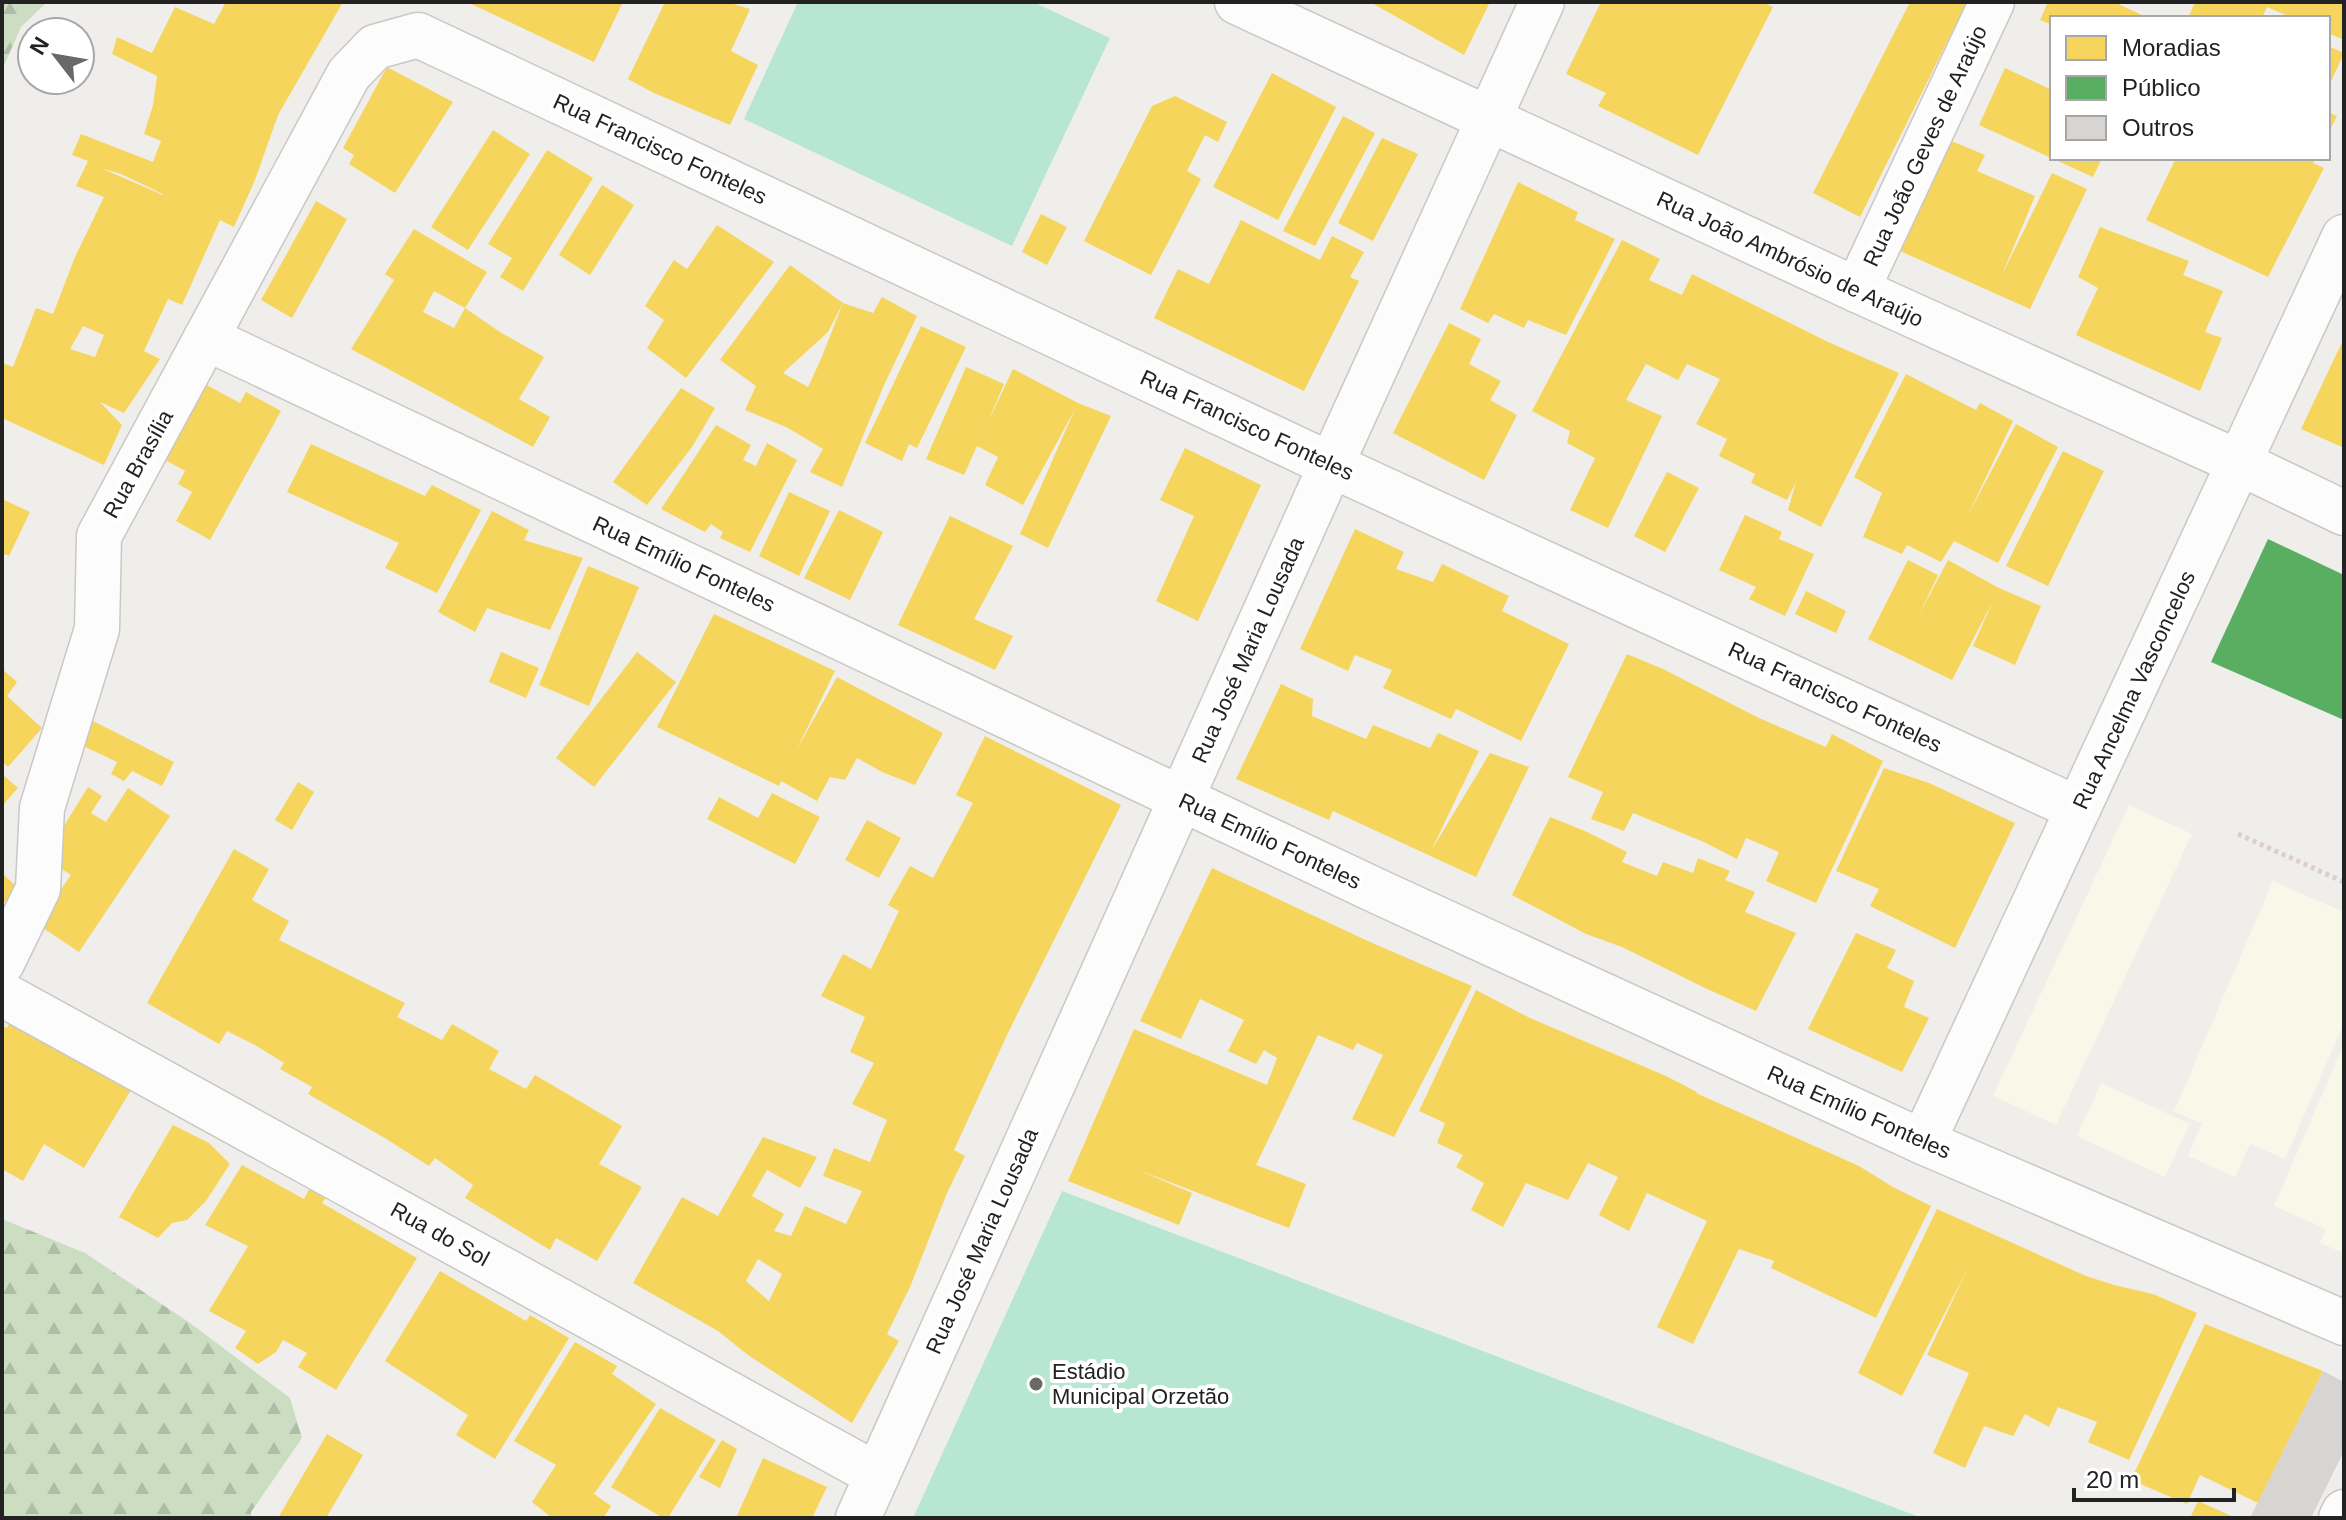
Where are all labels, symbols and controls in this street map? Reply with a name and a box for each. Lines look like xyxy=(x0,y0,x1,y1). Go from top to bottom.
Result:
north arrow xyxy=(16,16,96,96)
legend xyxy=(2050,16,2330,160)
street label: Rua João Geves de Araújo xyxy=(1858,22,1992,270)
text: N xyxy=(24,33,54,59)
text: Moradias xyxy=(2122,34,2221,61)
text: Público xyxy=(2122,74,2201,101)
street label: Rua Francisco Fonteles xyxy=(549,89,771,209)
text: Outros xyxy=(2122,114,2194,141)
street label: Rua João Ambrósio de Araújo xyxy=(1653,186,1927,332)
street label: Rua Francisco Fonteles xyxy=(1136,365,1358,485)
street label: Rua Brasília xyxy=(98,405,178,522)
street label: Rua Emílio Fonteles xyxy=(589,511,779,617)
street label: Rua José Maria Lousada xyxy=(1187,532,1309,767)
street label: Rua Ancelma Vasconcelos xyxy=(2068,567,2200,813)
street label: Rua Francisco Fonteles xyxy=(1724,637,1946,757)
street label: Rua Emílio Fonteles xyxy=(1175,788,1365,894)
street label: Rua Emílio Fonteles xyxy=(1763,1060,1955,1164)
street label: Rua José Maria Lousada xyxy=(921,1123,1043,1358)
street label: Rua do Sol xyxy=(386,1197,494,1271)
place label: Estádio Municipal Orzetão xyxy=(1052,1359,1229,1409)
marker: Estádio Municipal Orzetão xyxy=(1027,1375,1045,1393)
scale bar xyxy=(2074,1452,2234,1502)
text: 20 m xyxy=(2086,1466,2139,1493)

